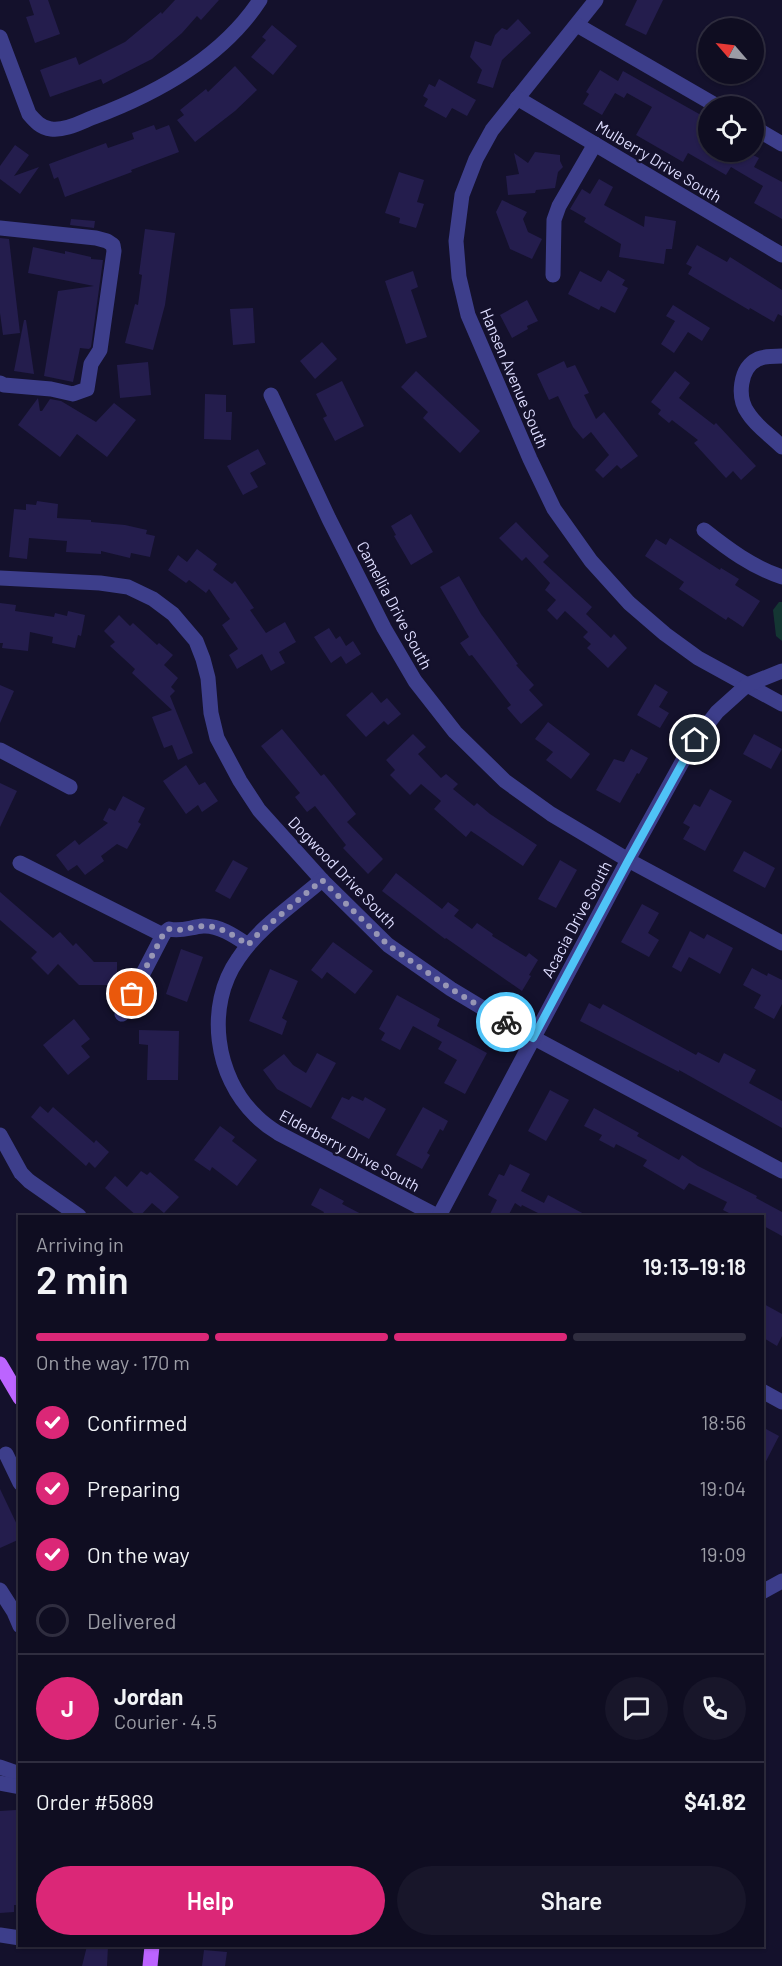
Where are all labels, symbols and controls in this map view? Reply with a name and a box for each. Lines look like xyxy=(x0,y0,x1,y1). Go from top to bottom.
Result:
north arrow xyxy=(698,18,764,84)
map controls xyxy=(698,18,764,162)
button: locate xyxy=(698,96,764,162)
street label: Mulberry Drive South xyxy=(593,116,725,206)
street label: Hansen Avenue South xyxy=(477,305,553,451)
street label: Camellia Drive South xyxy=(353,538,437,672)
pin xyxy=(669,714,720,765)
icon: home xyxy=(678,723,711,756)
street label: Dogwood Drive South xyxy=(285,812,401,932)
street label: Acacia Drive South xyxy=(537,857,615,981)
pin xyxy=(106,968,157,1019)
icon: bag xyxy=(115,977,148,1010)
courier xyxy=(476,992,536,1052)
icon: bike xyxy=(490,1006,523,1039)
street label: Elderberry Drive South xyxy=(277,1105,423,1195)
text: Arriving in xyxy=(36,1232,124,1256)
text: 19:13–19:18 xyxy=(642,1253,746,1279)
text: 2 min xyxy=(36,1255,129,1302)
text: On the way · 170 m xyxy=(36,1350,190,1374)
icon: check xyxy=(36,1406,69,1439)
text: Confirmed xyxy=(87,1409,187,1435)
text: 18:56 xyxy=(701,1410,746,1434)
icon: check xyxy=(36,1472,69,1505)
text: Preparing xyxy=(87,1475,180,1501)
text: 19:04 xyxy=(699,1476,746,1500)
icon: check xyxy=(36,1538,69,1571)
text: On the way xyxy=(87,1541,190,1567)
text: 19:09 xyxy=(700,1542,746,1566)
text: Delivered xyxy=(87,1607,176,1633)
button: chat xyxy=(605,1677,668,1740)
button: phone xyxy=(683,1677,746,1740)
text: Jordan xyxy=(114,1683,183,1709)
text: J xyxy=(61,1695,74,1721)
text: Courier · 4.5 xyxy=(114,1709,217,1733)
text: Order #5869 xyxy=(36,1788,154,1814)
text: $41.82 xyxy=(684,1788,746,1814)
button: Help xyxy=(36,1866,385,1935)
button: Share xyxy=(397,1866,746,1935)

